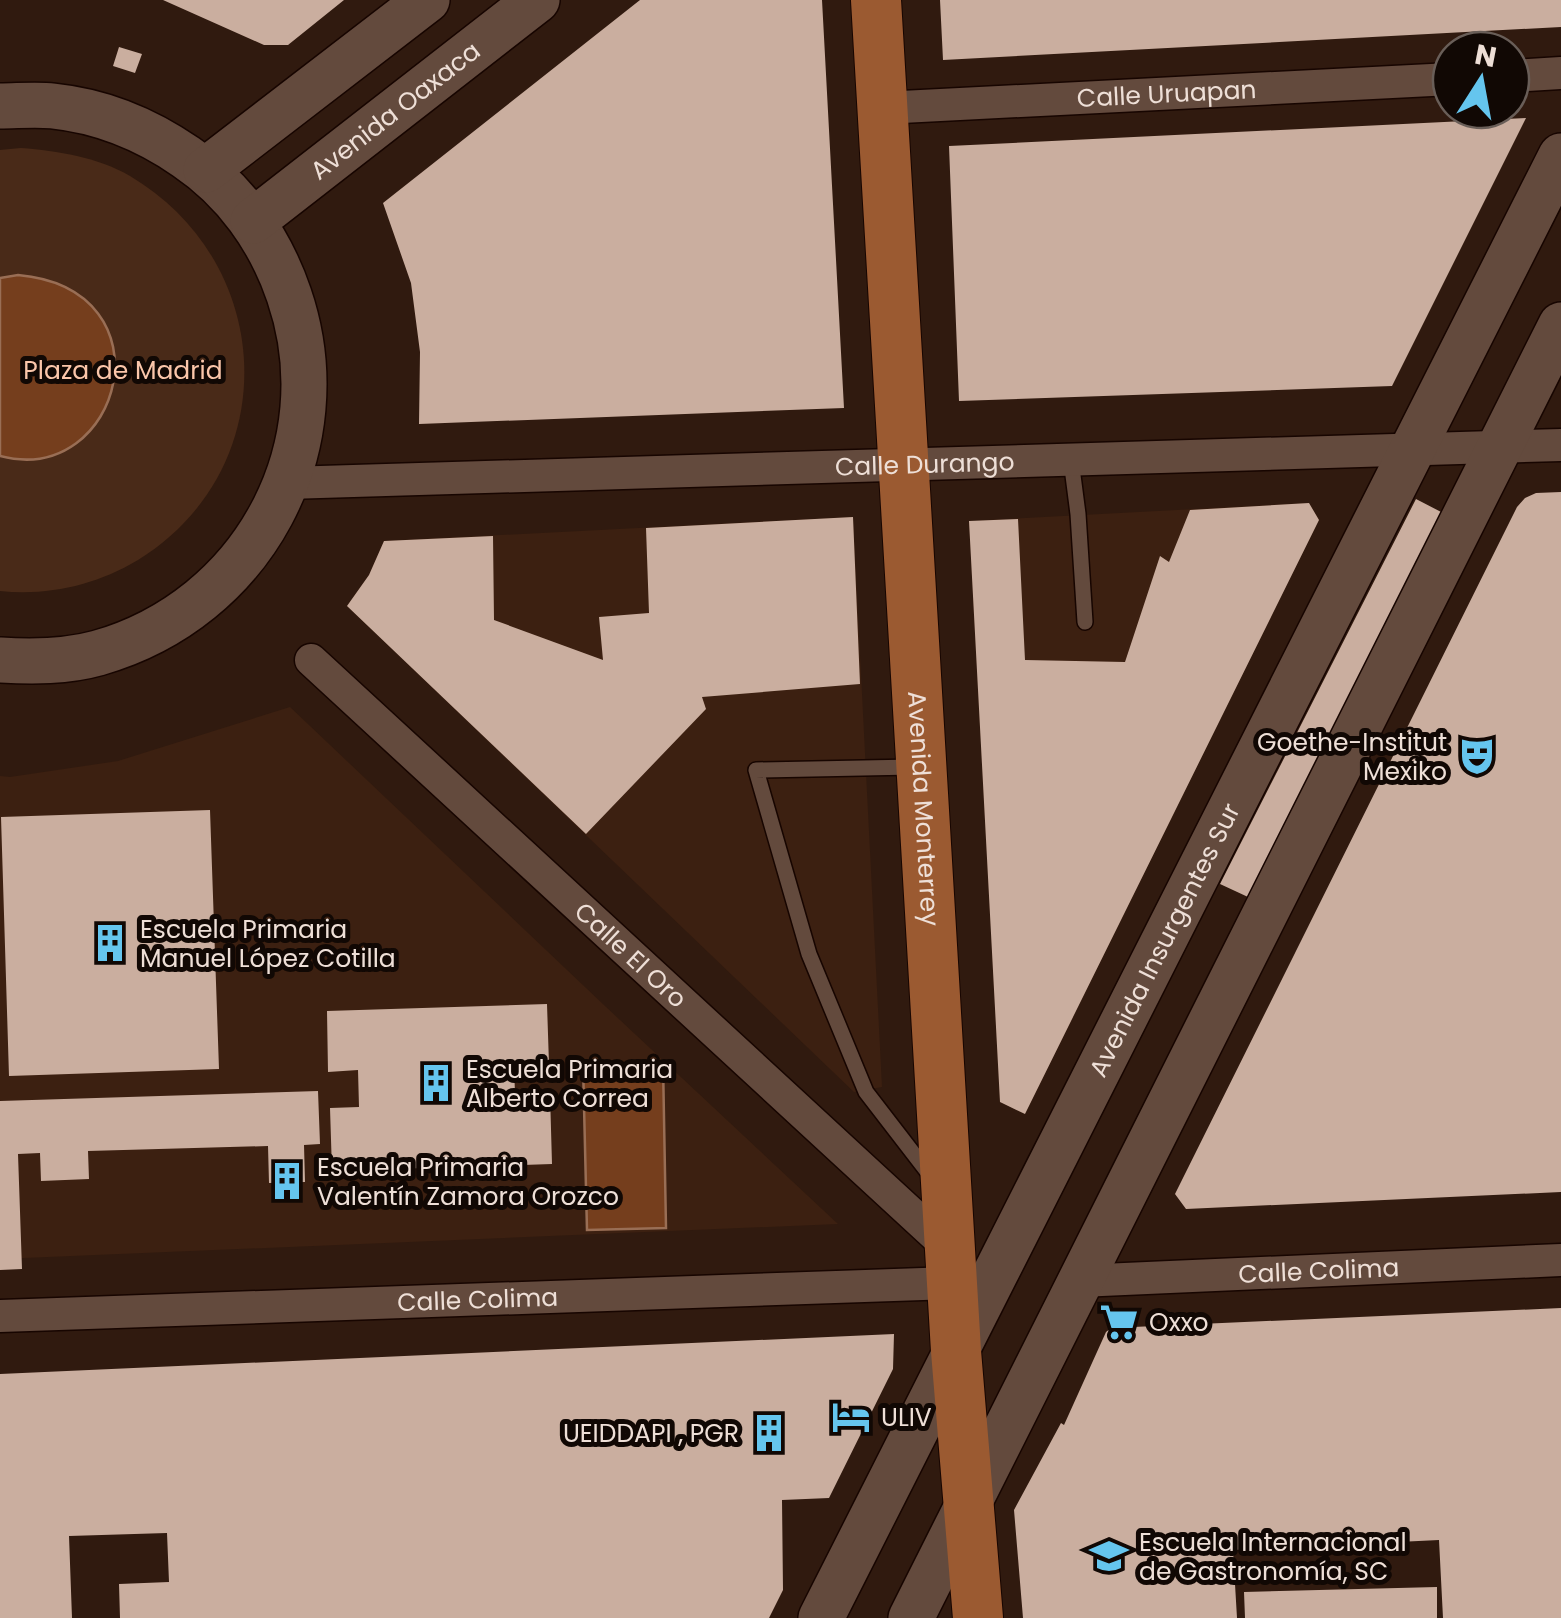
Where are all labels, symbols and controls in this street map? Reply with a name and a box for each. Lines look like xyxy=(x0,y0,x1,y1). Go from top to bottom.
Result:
north arrow xyxy=(1431,30,1531,130)
street label: Avenida Oaxaca xyxy=(303,34,488,188)
text: N xyxy=(1472,35,1500,77)
street label: Calle Uruapan xyxy=(1076,72,1257,116)
park label: Plaza de Madrid xyxy=(23,353,223,388)
street label: Calle Durango xyxy=(834,444,1015,485)
street label: Avenida Monterrey xyxy=(899,690,948,927)
place label: Goethe-Institut Mexiko xyxy=(1257,725,1447,789)
theatre icon: Goethe-Institut Mexiko xyxy=(1456,735,1498,777)
street label: Avenida Insurgentes Sur xyxy=(1081,797,1249,1083)
street label: Calle El Oro xyxy=(567,894,694,1016)
place label: Escuela Primaria Manuel López Cotilla xyxy=(140,912,396,976)
building icon: Escuela Primaria Manuel López Cotilla xyxy=(89,922,131,964)
place label: Escuela Primaria Alberto Correa xyxy=(466,1052,673,1116)
building icon: Escuela Primaria Alberto Correa xyxy=(415,1062,457,1104)
place label: Escuela Primaria Valentín Zamora Orozco xyxy=(317,1150,619,1214)
building icon: Escuela Primaria Valentín Zamora Orozco xyxy=(266,1160,308,1202)
street label: Calle Colima xyxy=(1238,1250,1400,1292)
street label: Calle Colima xyxy=(397,1280,559,1320)
supermarket icon: Oxxo xyxy=(1098,1301,1140,1343)
place label: Oxxo xyxy=(1149,1305,1209,1340)
hotel icon: ULIV xyxy=(830,1396,872,1438)
place label: ULIV xyxy=(881,1400,932,1435)
building icon: UEIDDAPI , PGR xyxy=(748,1412,790,1454)
place label: UEIDDAPI , PGR xyxy=(563,1416,739,1451)
place label: Escuela Internacional de Gastronomía, SC xyxy=(1139,1525,1407,1589)
school or university icon: Escuela Internacional de Gastronomía, SC xyxy=(1088,1535,1130,1577)

